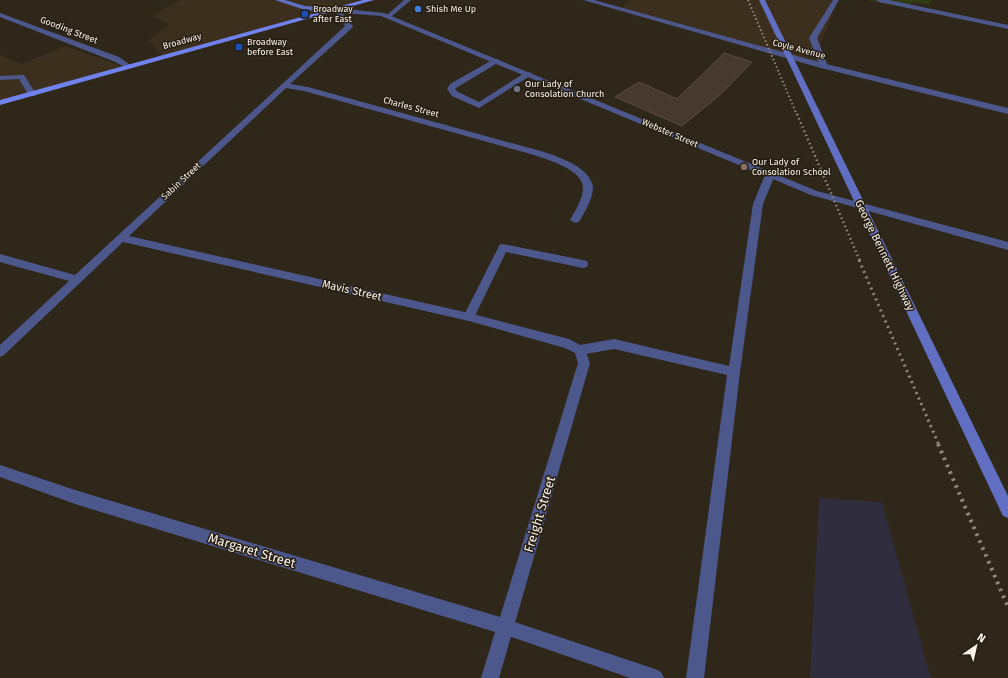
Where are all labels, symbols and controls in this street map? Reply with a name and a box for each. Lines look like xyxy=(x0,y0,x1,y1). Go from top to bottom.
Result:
place label: Broadway after East xyxy=(313,4,353,24)
marker: Shish Me Up xyxy=(413,4,423,14)
place label: Shish Me Up xyxy=(426,4,476,14)
marker: Broadway after East xyxy=(300,9,310,19)
street label: Gooding Street xyxy=(39,14,100,46)
street label: Broadway xyxy=(162,31,203,51)
place label: Broadway before East xyxy=(247,37,294,57)
street label: Coyle Avenue xyxy=(771,37,827,61)
marker: Broadway before East xyxy=(234,42,244,52)
place label: Our Lady of Consolation Church xyxy=(525,79,604,99)
marker: Our Lady of Consolation Church xyxy=(512,84,522,94)
street label: Charles Street xyxy=(382,95,441,119)
street label: Webster Street xyxy=(640,117,700,150)
place label: Our Lady of Consolation School xyxy=(752,157,831,177)
street label: Sabin Street xyxy=(159,160,203,202)
marker: Our Lady of Consolation School xyxy=(739,162,749,172)
street label: George Bennett Highway xyxy=(852,198,917,313)
street label: Mavis Street xyxy=(321,277,383,304)
street label: Freight Street xyxy=(521,474,558,554)
street label: Margaret Street xyxy=(206,530,298,571)
north arrow xyxy=(956,626,996,666)
text: N xyxy=(975,631,988,646)

